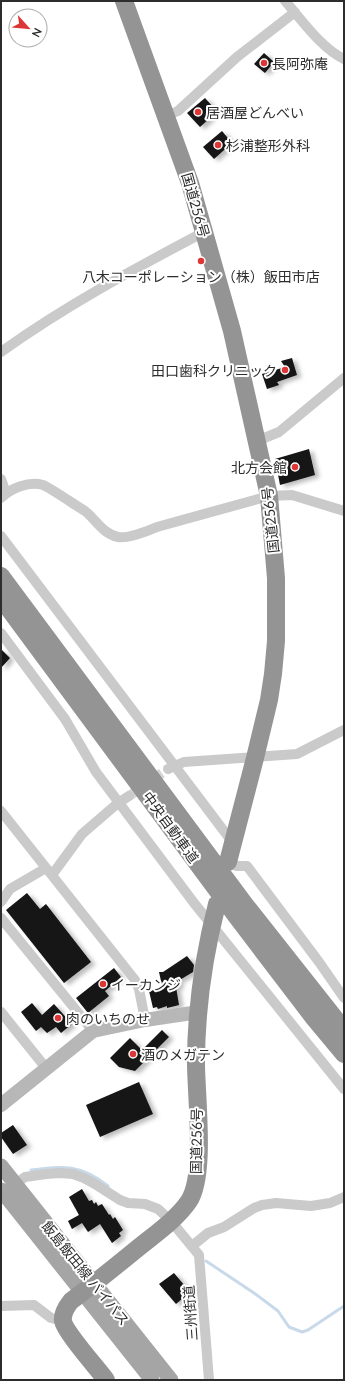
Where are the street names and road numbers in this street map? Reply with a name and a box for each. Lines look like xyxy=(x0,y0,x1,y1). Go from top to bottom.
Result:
street label: 国道256号 xyxy=(179,171,213,239)
street label: 国道256号 xyxy=(258,486,282,554)
street label: 中央自動車道 xyxy=(139,788,203,866)
street label: 国道256号 xyxy=(187,1108,205,1174)
street label: 飯島飯田線 バイパス xyxy=(39,1217,133,1329)
street label: 三州街道 xyxy=(180,1284,200,1342)

